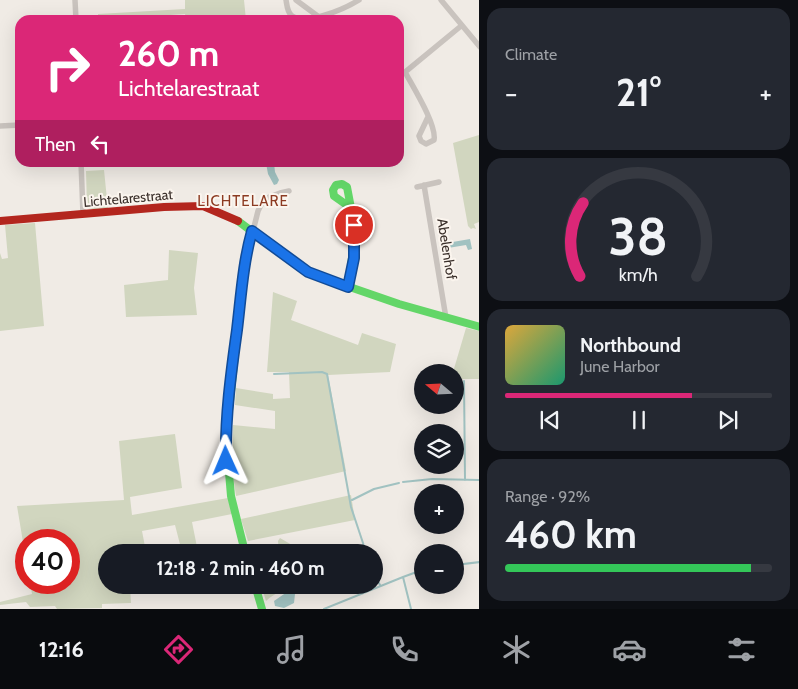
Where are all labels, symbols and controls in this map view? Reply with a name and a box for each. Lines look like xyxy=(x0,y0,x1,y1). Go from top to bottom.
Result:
text: 260 m xyxy=(118,32,219,75)
icon: right xyxy=(35,35,100,100)
text: Climate xyxy=(505,45,557,64)
text: 21° xyxy=(616,69,661,116)
text: Lichtelarestraat xyxy=(118,75,259,102)
text: − xyxy=(505,76,517,110)
text: + xyxy=(760,76,772,110)
icon: left xyxy=(86,130,114,158)
text: Then xyxy=(35,133,76,156)
street label: Lichtelarestraat xyxy=(82,185,174,211)
district label: LICHTELARE xyxy=(197,192,289,210)
pin xyxy=(333,204,375,246)
text: 38 xyxy=(609,205,668,268)
icon: arrive xyxy=(340,211,368,239)
street label: Abelenhof xyxy=(433,217,461,281)
text: km/h xyxy=(619,264,658,285)
text: Northbound xyxy=(580,334,681,357)
text: June Harbor xyxy=(580,357,660,376)
north arrow xyxy=(414,364,464,414)
map controls xyxy=(414,364,464,594)
icon: previous xyxy=(536,406,564,434)
icon: pause xyxy=(625,406,653,434)
icon: next xyxy=(714,406,742,434)
button: layers xyxy=(414,424,464,474)
position arrow xyxy=(199,434,251,486)
button: + xyxy=(414,484,464,534)
text: Range · 92% xyxy=(505,487,590,506)
text: 460 km xyxy=(505,511,637,558)
speed limit sign: 40 xyxy=(15,529,80,594)
button: − xyxy=(414,544,464,594)
text: 12:18 · 2 min · 460 m xyxy=(156,557,325,580)
icon: directions xyxy=(161,632,196,667)
icon: music xyxy=(274,632,309,667)
icon: phone xyxy=(387,632,422,667)
icon: climate xyxy=(499,632,534,667)
icon: car xyxy=(612,632,647,667)
icon: filters xyxy=(724,632,759,667)
text: 12:16 xyxy=(39,636,84,663)

